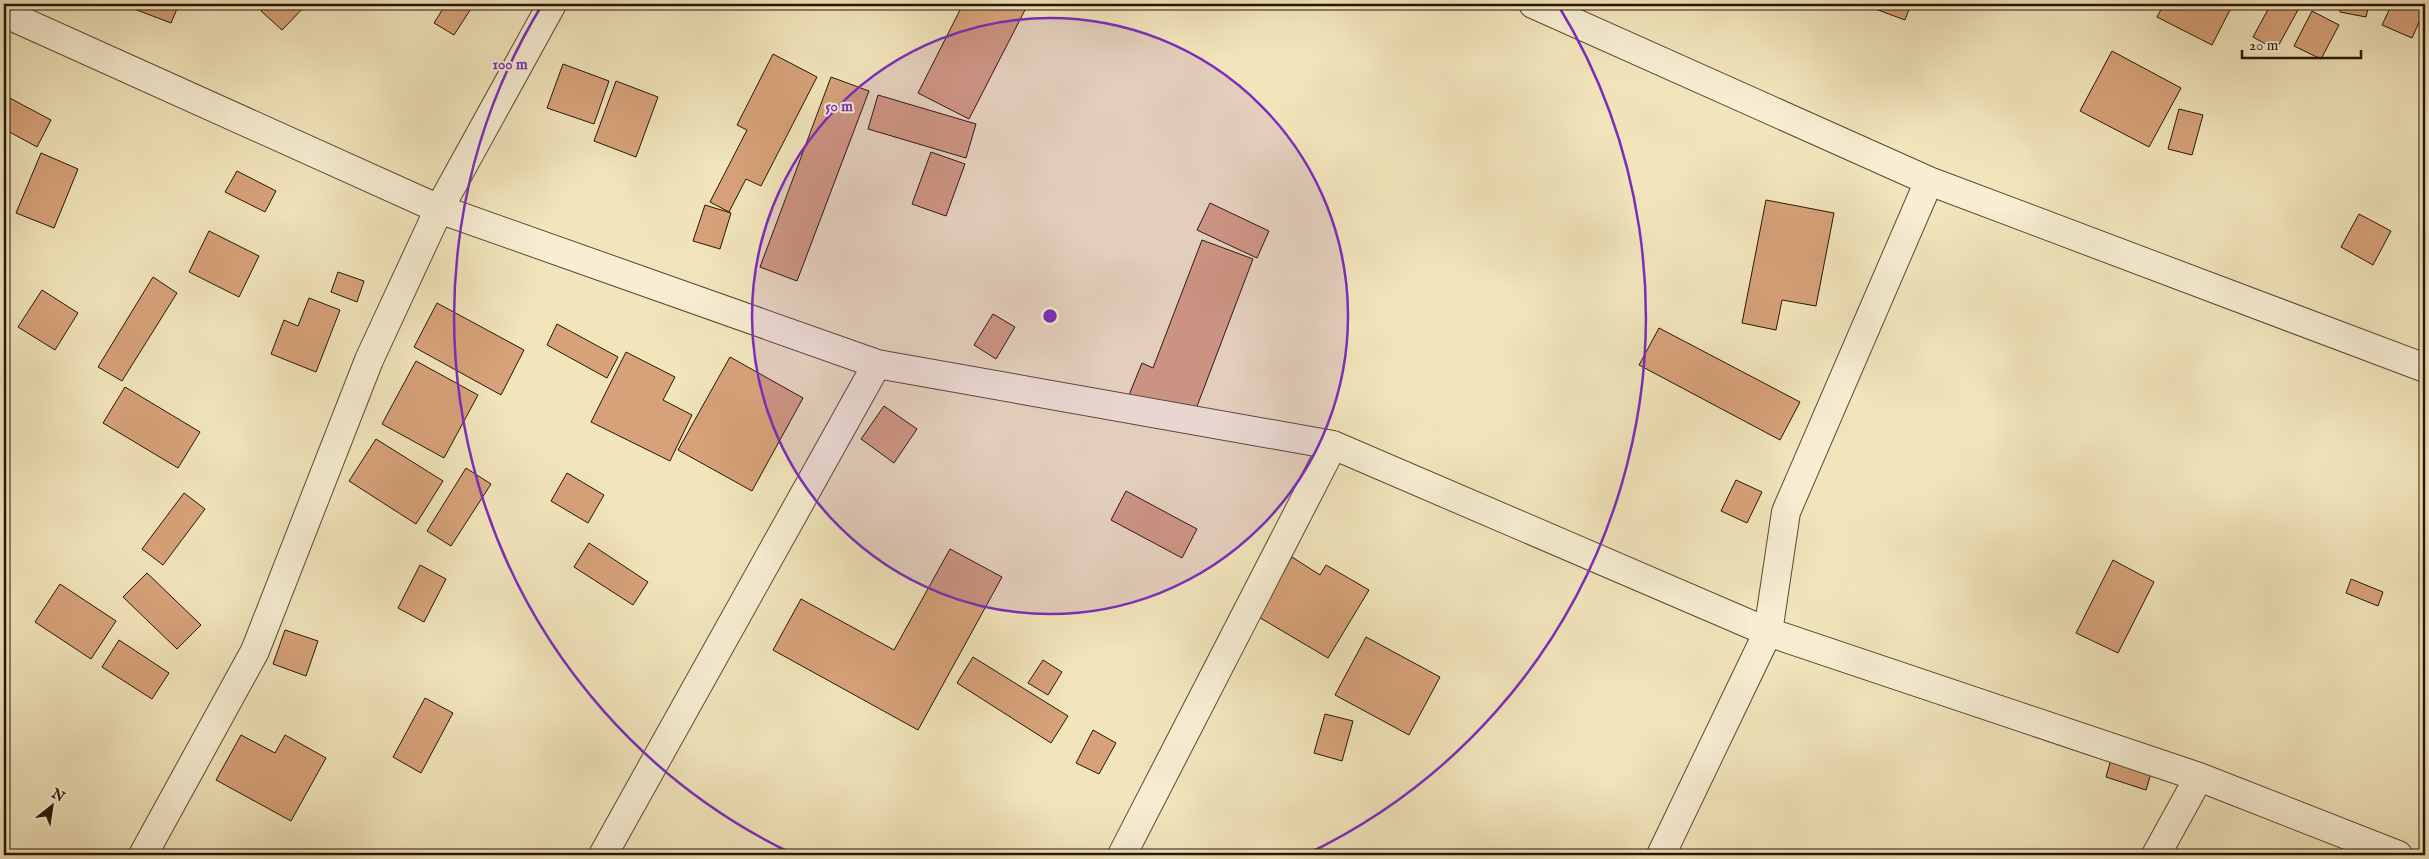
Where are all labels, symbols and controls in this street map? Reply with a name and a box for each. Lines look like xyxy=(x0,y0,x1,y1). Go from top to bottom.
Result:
scale bar xyxy=(2242,28,2360,60)
text: 20 m xyxy=(2249,36,2279,55)
text: 100 m xyxy=(492,55,528,74)
text: 50 m xyxy=(825,97,853,116)
centre of rings xyxy=(1041,307,1059,325)
north arrow xyxy=(28,782,78,832)
text: N xyxy=(47,784,68,806)

